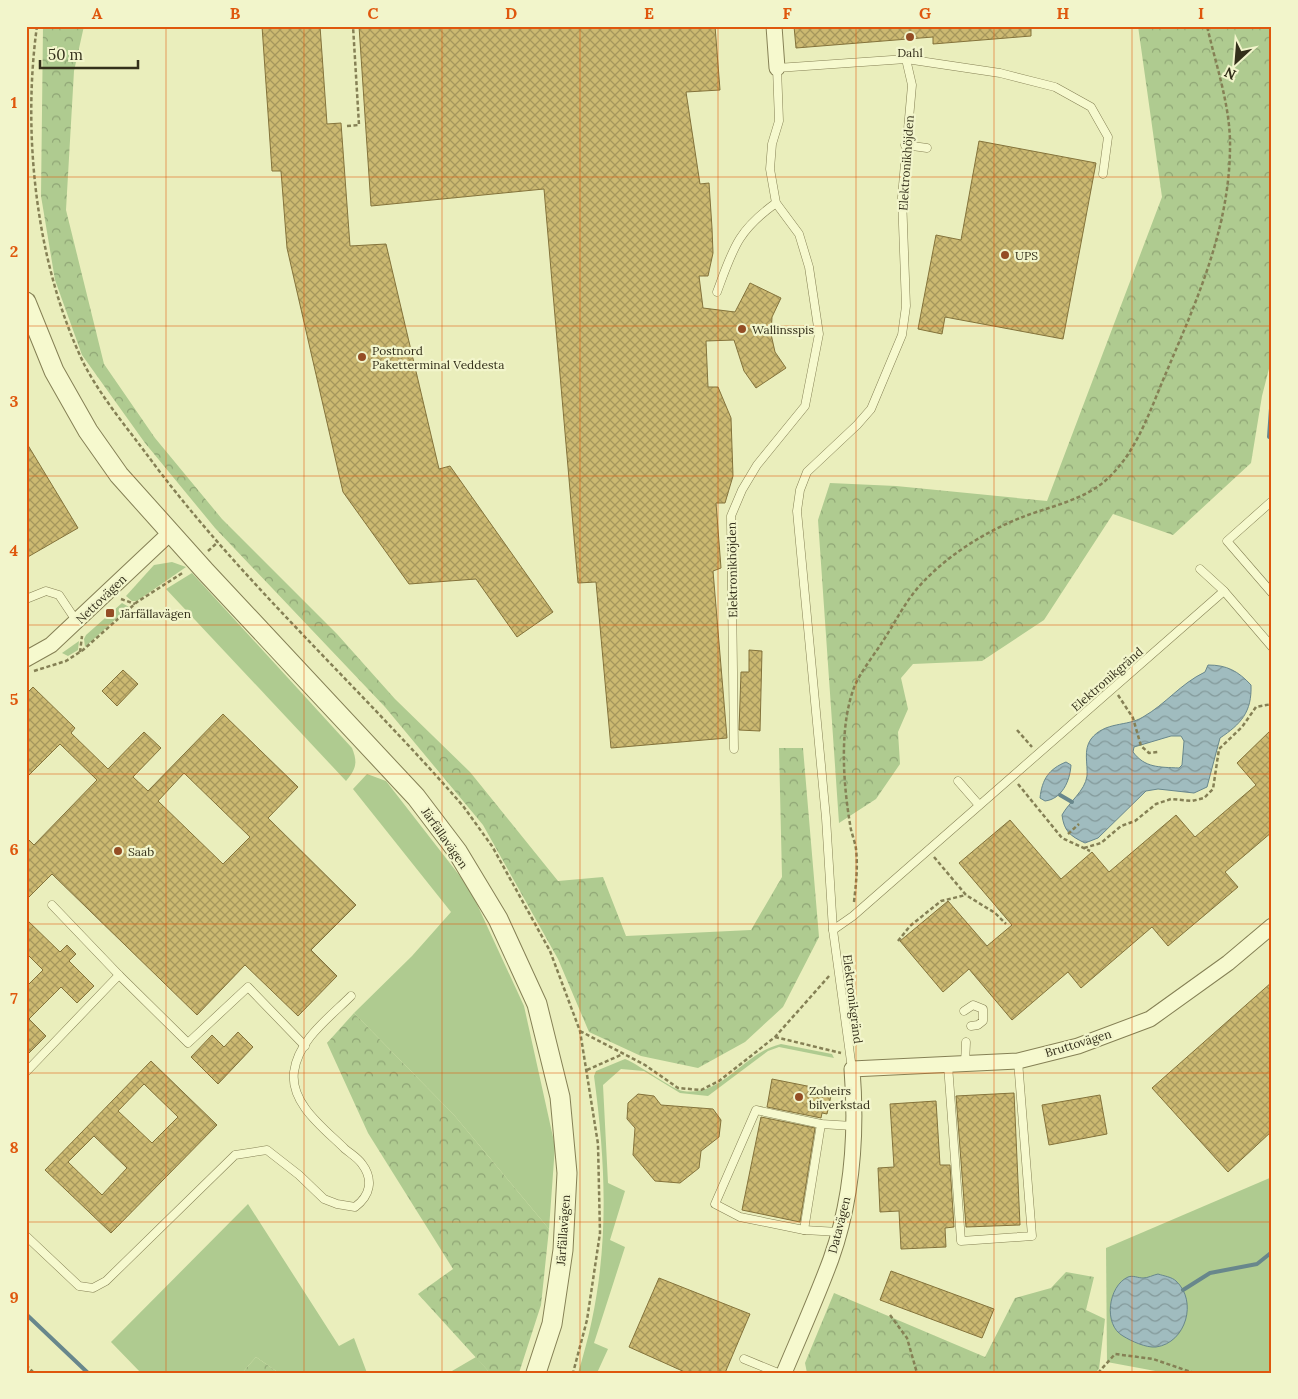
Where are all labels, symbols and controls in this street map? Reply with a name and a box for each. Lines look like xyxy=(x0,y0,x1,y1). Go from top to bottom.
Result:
text: A xyxy=(92,3,103,23)
text: B xyxy=(230,3,241,23)
text: C xyxy=(367,3,379,23)
text: D xyxy=(505,3,517,23)
text: E xyxy=(644,3,654,23)
text: F xyxy=(782,3,792,23)
text: G xyxy=(919,3,931,23)
text: H xyxy=(1057,3,1070,23)
text: I xyxy=(1198,3,1204,23)
marker: Dahl xyxy=(904,31,916,43)
scale bar xyxy=(40,38,138,70)
north arrow xyxy=(1210,38,1260,88)
text: 50 m xyxy=(48,45,83,64)
place label: Dahl xyxy=(897,45,923,60)
text: N xyxy=(1221,63,1239,84)
text: 1 xyxy=(11,92,17,112)
street label: Elektronikhöjden xyxy=(895,115,917,211)
text: 2 xyxy=(10,241,18,261)
place label: UPS xyxy=(1015,248,1038,263)
marker: UPS xyxy=(999,249,1011,261)
place label: Wallinsspis xyxy=(752,322,814,337)
marker: Wallinsspis xyxy=(736,323,748,335)
place label: Postnord Paketterminal Veddesta xyxy=(372,343,504,372)
marker: Postnord Paketterminal Veddesta xyxy=(356,351,368,363)
text: 3 xyxy=(10,391,19,411)
street label: Elektronikhöjden xyxy=(724,522,740,618)
text: 4 xyxy=(10,540,19,560)
street label: Nettovägen xyxy=(73,571,129,627)
place label: Järfällavägen xyxy=(119,606,191,621)
marker: Järfällavägen xyxy=(104,607,116,619)
street label: Elektronikgränd xyxy=(1068,644,1146,714)
text: 5 xyxy=(10,689,19,709)
street label: Järfällavägen xyxy=(418,804,472,871)
text: 6 xyxy=(9,839,19,859)
place label: Saab xyxy=(128,844,154,859)
marker: Saab xyxy=(112,845,124,857)
street label: Elektronikgränd xyxy=(840,953,866,1045)
text: 7 xyxy=(10,988,18,1008)
street label: Bruttovägen xyxy=(1043,1026,1113,1060)
place label: Zoheirs bilverkstad xyxy=(809,1083,870,1112)
marker: Zoheirs bilverkstad xyxy=(793,1091,805,1103)
text: 8 xyxy=(9,1137,19,1157)
street label: Järfällavägen xyxy=(553,1194,573,1267)
street label: Datavägen xyxy=(825,1195,853,1255)
text: 9 xyxy=(9,1287,19,1307)

